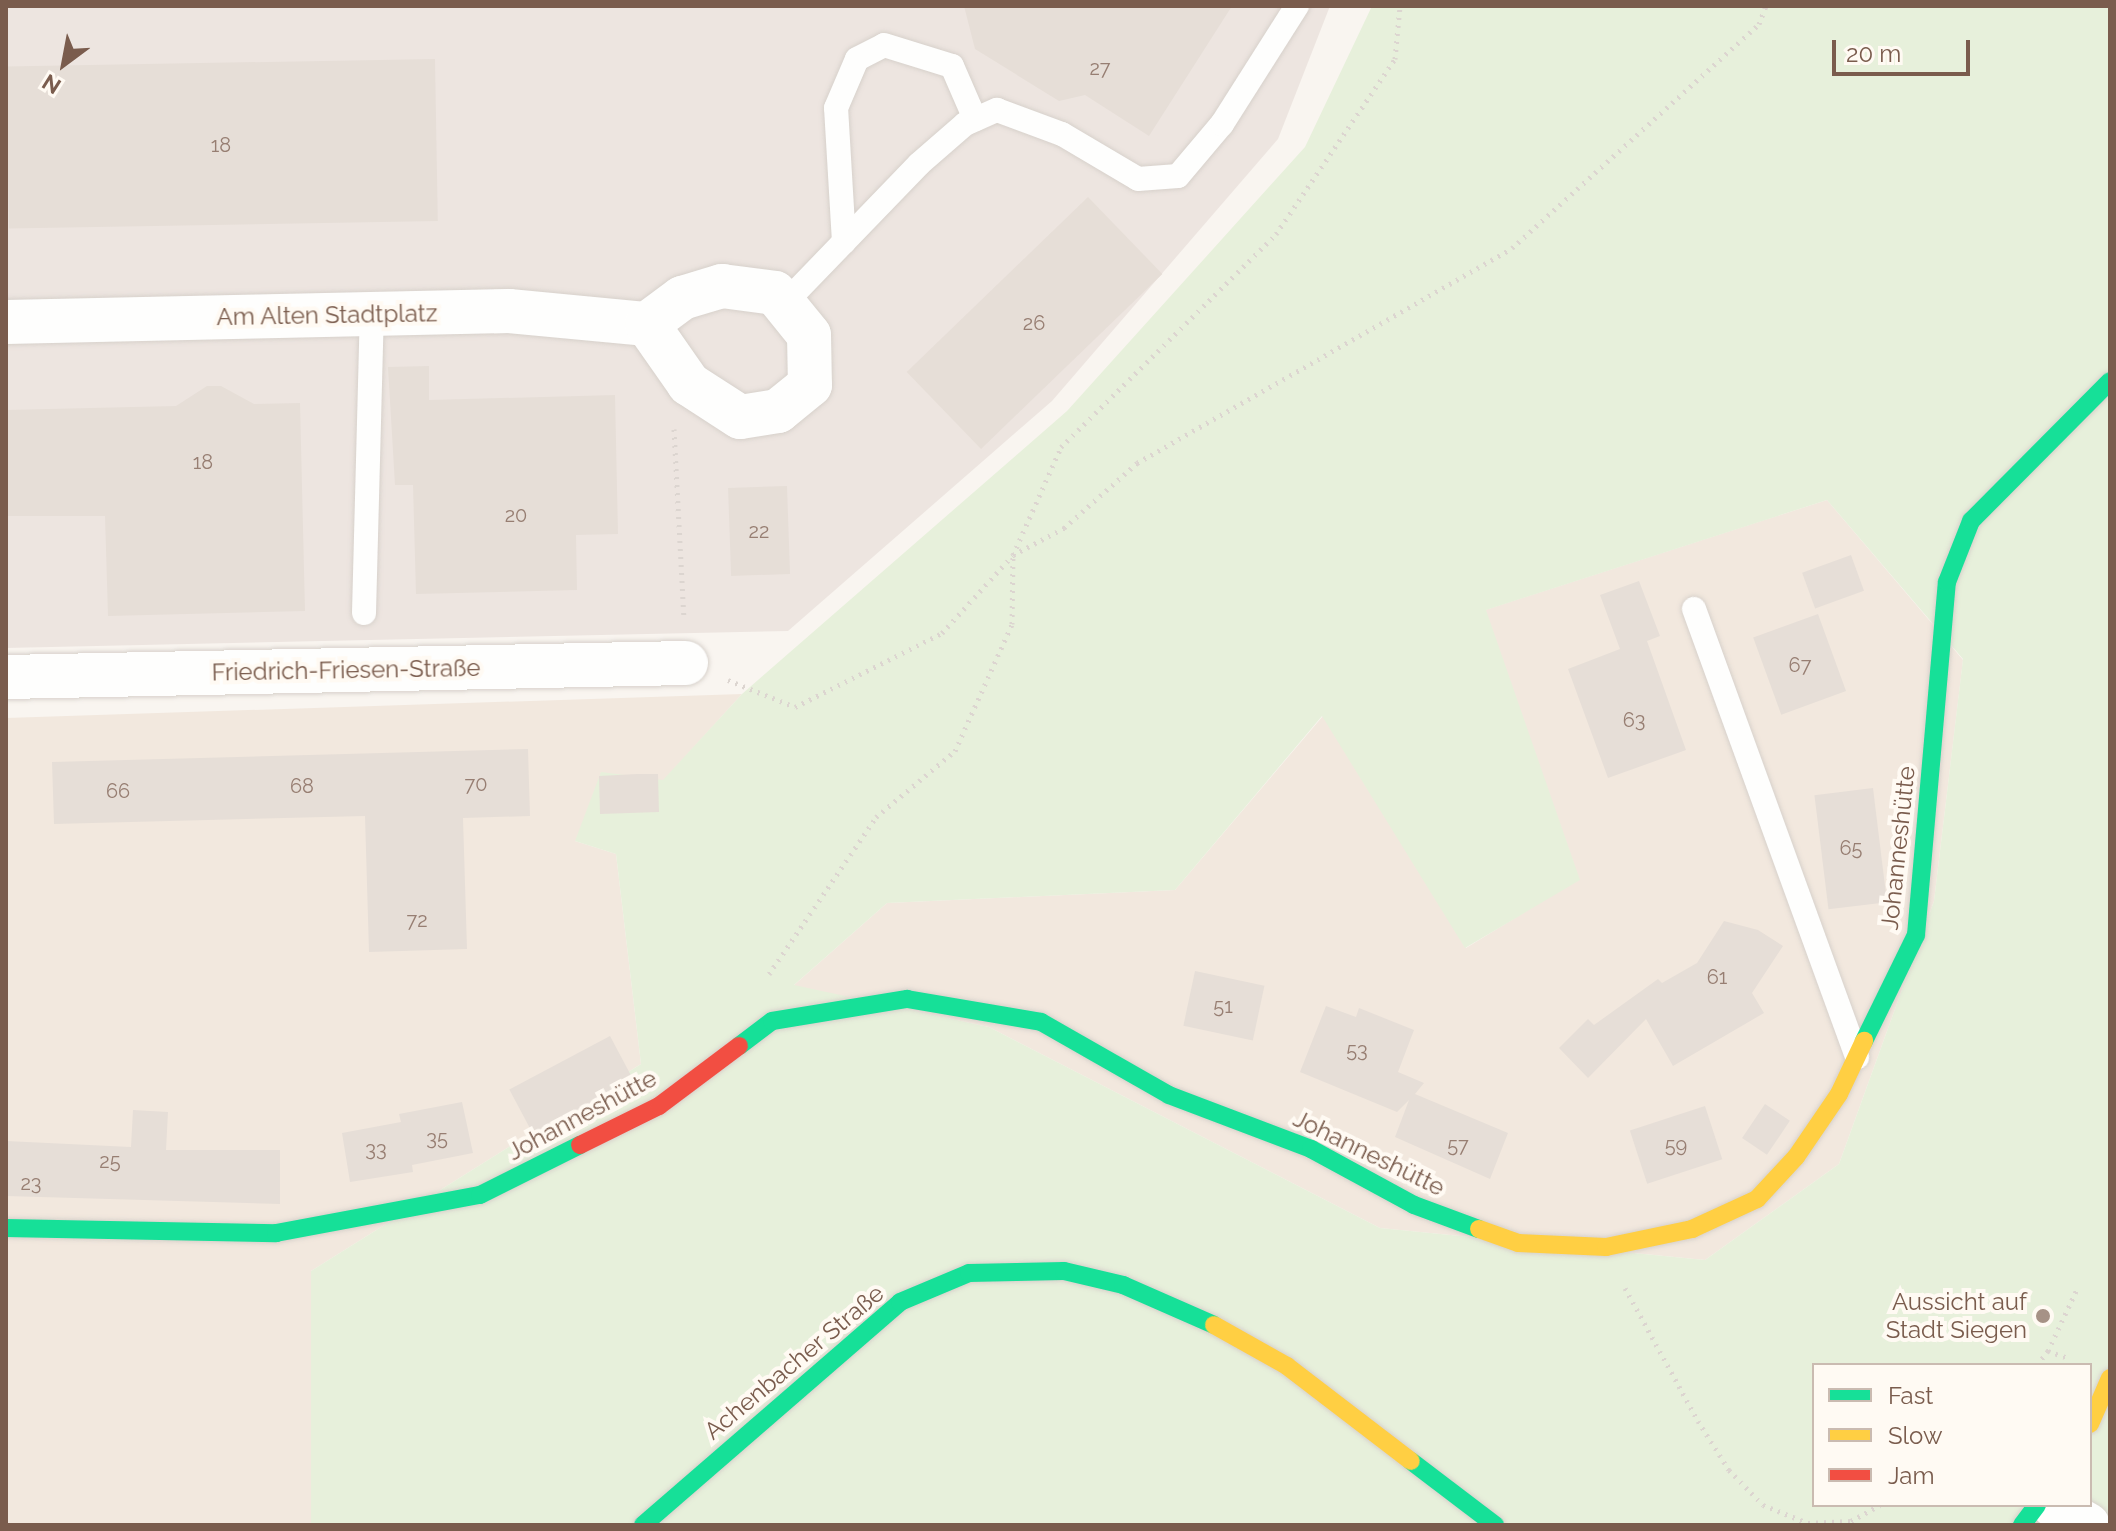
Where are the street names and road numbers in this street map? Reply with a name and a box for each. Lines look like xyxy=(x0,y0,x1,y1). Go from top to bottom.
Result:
street label: Am Alten Stadtplatz xyxy=(216,299,438,331)
street label: Friedrich-Friesen-Straße xyxy=(211,653,481,687)
street label: Johanneshütte xyxy=(1875,765,1921,931)
street label: Johanneshütte xyxy=(503,1064,661,1166)
street label: Johanneshütte xyxy=(1289,1104,1449,1202)
street label: Achenbacher Straße xyxy=(698,1278,890,1446)

